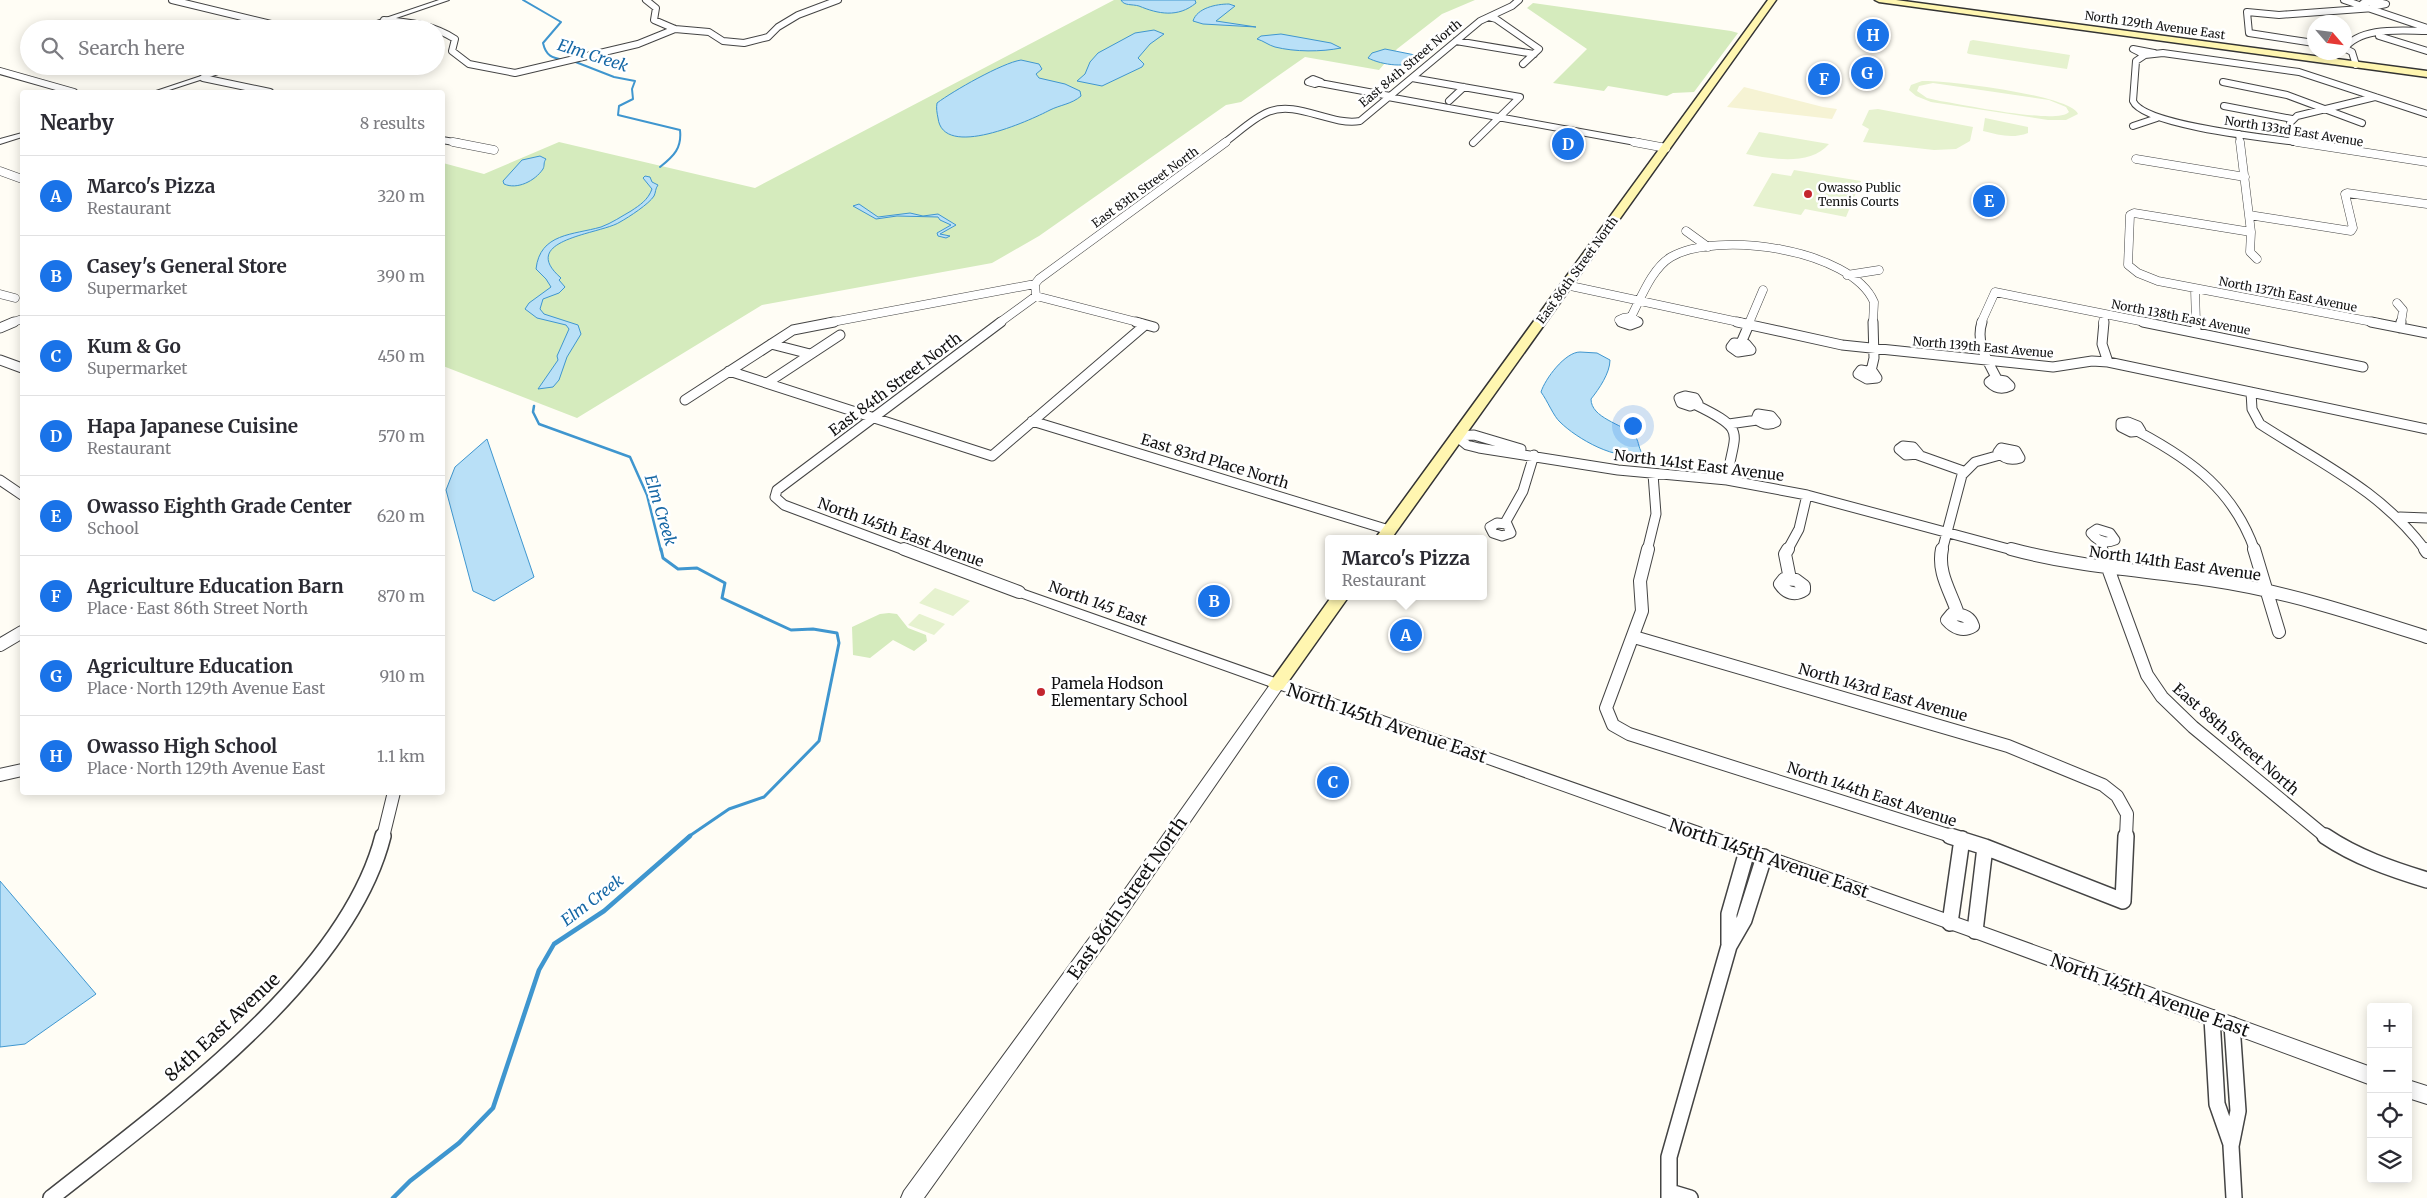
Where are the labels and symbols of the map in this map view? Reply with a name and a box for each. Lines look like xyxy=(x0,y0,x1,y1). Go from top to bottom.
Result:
street label: North 129th Avenue East xyxy=(2084,8,2227,42)
north arrow xyxy=(2307,15,2352,60)
street label: East 84th Street North xyxy=(1356,16,1464,110)
pin: H xyxy=(1857,16,1889,54)
water label: Elm Creek xyxy=(555,34,631,76)
pin: G xyxy=(1851,54,1883,92)
pin: F xyxy=(1808,60,1840,98)
street label: North 133rd East Avenue xyxy=(2224,113,2364,149)
pin: D xyxy=(1552,125,1584,163)
street label: East 83th Street North xyxy=(1089,143,1201,231)
place label: Owasso Public Tennis Courts xyxy=(1818,180,1901,209)
pin: E xyxy=(1973,182,2005,220)
marker: Owasso Public Tennis Courts xyxy=(1802,188,1814,200)
street label: East 86th Street North xyxy=(1533,213,1621,327)
street label: North 137th East Avenue xyxy=(2218,273,2358,315)
street label: North 138th East Avenue xyxy=(2110,296,2252,338)
street label: East 84th Street North xyxy=(825,328,965,440)
street label: North 139th East Avenue xyxy=(1912,333,2054,361)
your location xyxy=(1620,413,1646,439)
street label: East 83rd Place North xyxy=(1139,429,1292,493)
street label: North 141st East Avenue xyxy=(1613,445,1785,485)
water label: Elm Creek xyxy=(641,472,681,548)
street label: North 145th East Avenue xyxy=(815,493,987,571)
street label: North 141th East Avenue xyxy=(2088,542,2262,584)
street label: North 145 East xyxy=(1046,576,1150,630)
pin: B xyxy=(1198,582,1230,620)
pin: A xyxy=(1390,616,1422,654)
street label: North 143rd East Avenue xyxy=(1796,659,1970,725)
place label: Pamela Hodson Elementary School xyxy=(1051,674,1188,710)
street label: North 145th Avenue East xyxy=(1284,678,1490,768)
street label: East 88th Street North xyxy=(2169,679,2303,799)
marker: Pamela Hodson Elementary School xyxy=(1035,686,1047,698)
street label: North 144th East Avenue xyxy=(1785,758,1959,830)
pin: C xyxy=(1317,763,1349,801)
street label: East 86th Street North xyxy=(1062,812,1192,984)
street label: North 145th Avenue East xyxy=(1666,813,1872,903)
water label: Elm Creek xyxy=(557,870,627,930)
street label: North 145th Avenue East xyxy=(2047,948,2253,1042)
street label: 84th East Avenue xyxy=(159,968,285,1086)

